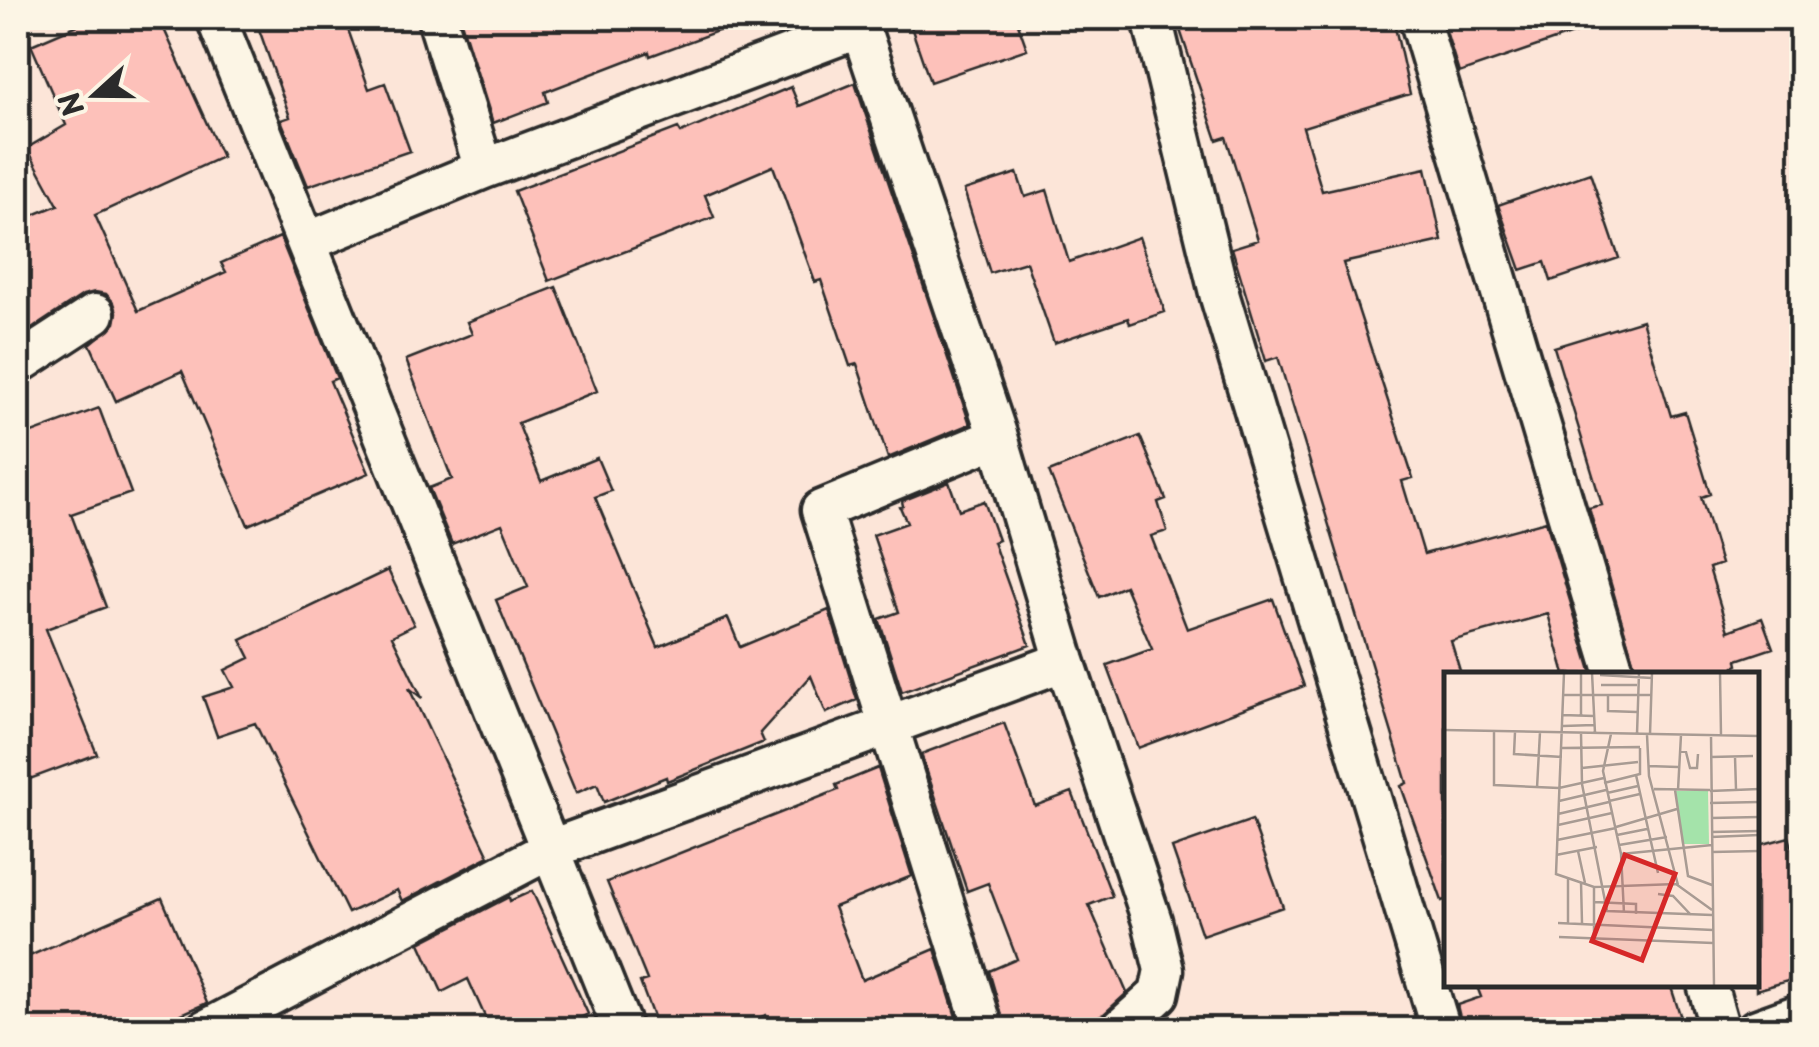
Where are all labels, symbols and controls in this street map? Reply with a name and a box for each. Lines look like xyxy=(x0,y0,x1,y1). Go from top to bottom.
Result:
north arrow xyxy=(45,45,145,145)
text: N xyxy=(46,86,94,123)
inset map xyxy=(1444,672,1759,987)

